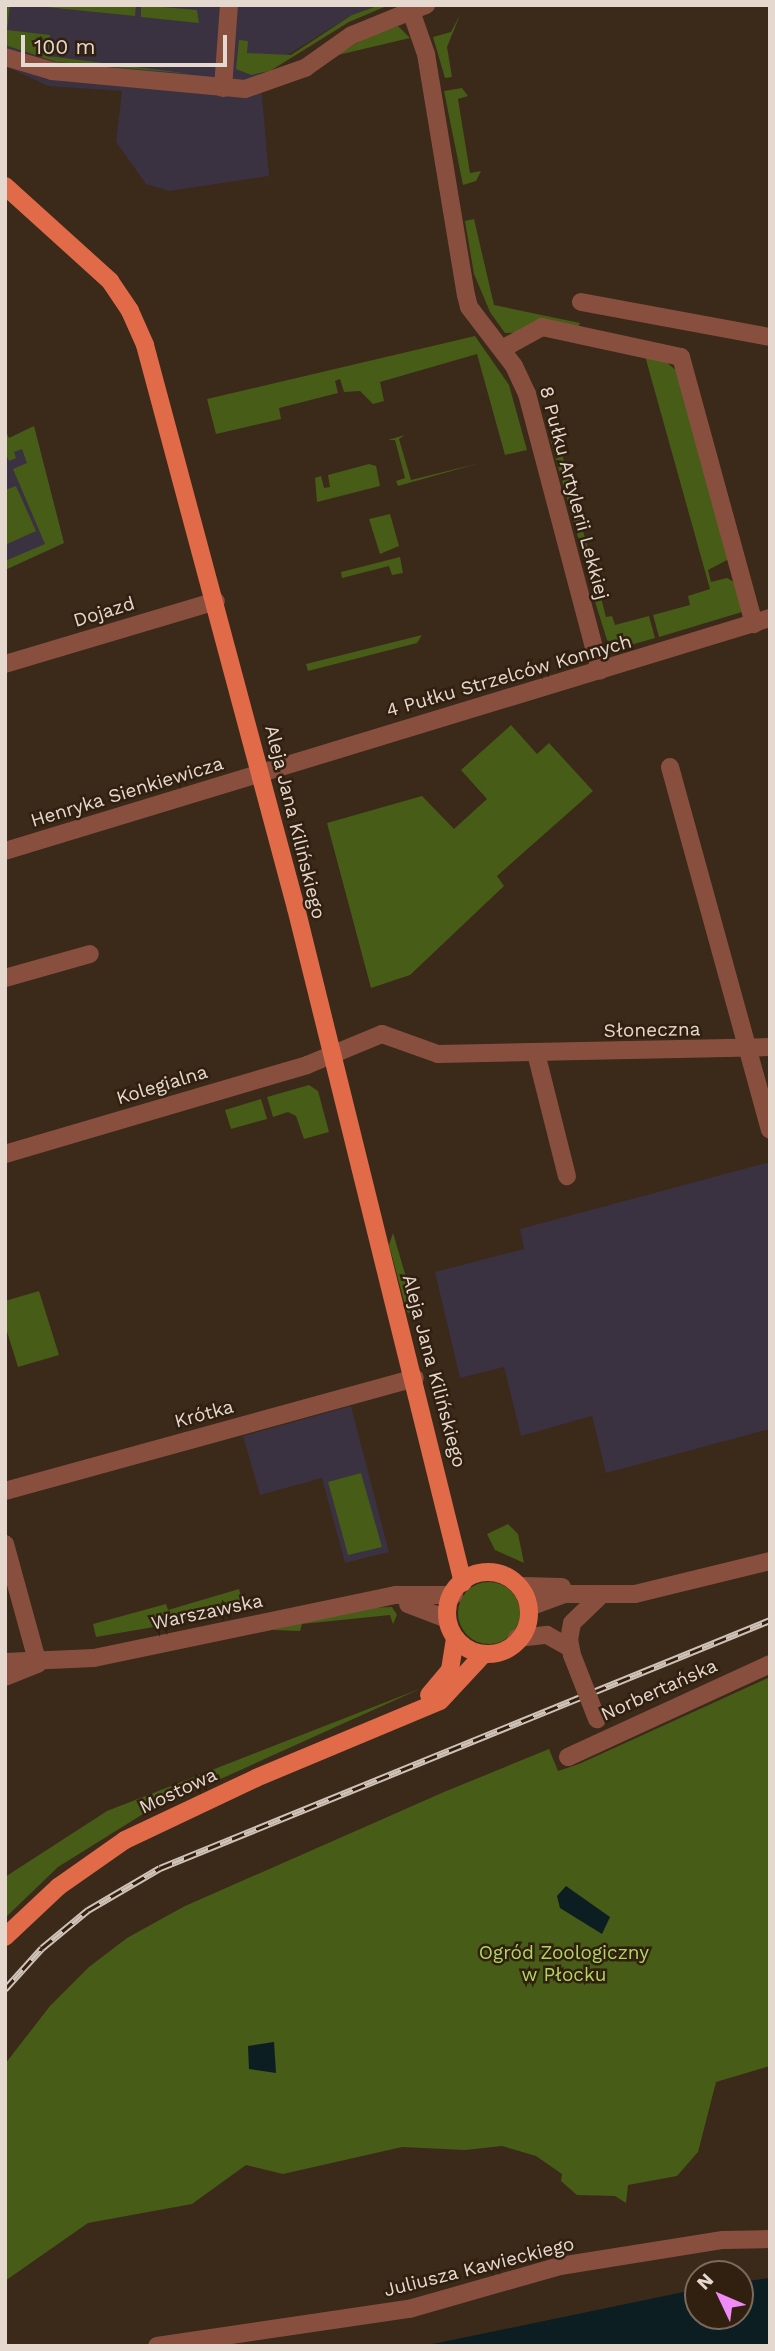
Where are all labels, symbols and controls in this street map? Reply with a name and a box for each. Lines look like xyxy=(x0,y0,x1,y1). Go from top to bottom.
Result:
scale bar xyxy=(24,21,231,65)
text: 100 m xyxy=(34,34,96,59)
street label: 8 Pułku Artylerii Lekkiej xyxy=(534,383,614,603)
street label: Dojazd xyxy=(71,592,137,632)
street label: 4 Pułku Strzelców Konnych xyxy=(383,630,635,722)
street label: Aleja Jana Kilińskiego xyxy=(260,722,330,922)
street label: Henryka Sienkiewicza xyxy=(28,752,226,832)
street label: Słoneczna xyxy=(603,1018,701,1042)
street label: Kolegialna xyxy=(114,1060,210,1110)
street label: Aleja Jana Kilińskiego xyxy=(397,1271,471,1471)
street label: Krótka xyxy=(172,1395,236,1433)
street label: Warszawska xyxy=(149,1589,265,1635)
street label: Norbertańska xyxy=(597,1654,721,1726)
street label: Mostowa xyxy=(136,1763,220,1819)
park label: Ogród Zoologiczny w Płocku xyxy=(479,1942,649,1986)
street label: Juliusza Kawieckiego xyxy=(381,2232,577,2302)
north arrow xyxy=(684,2260,754,2330)
text: N xyxy=(692,2268,718,2295)

